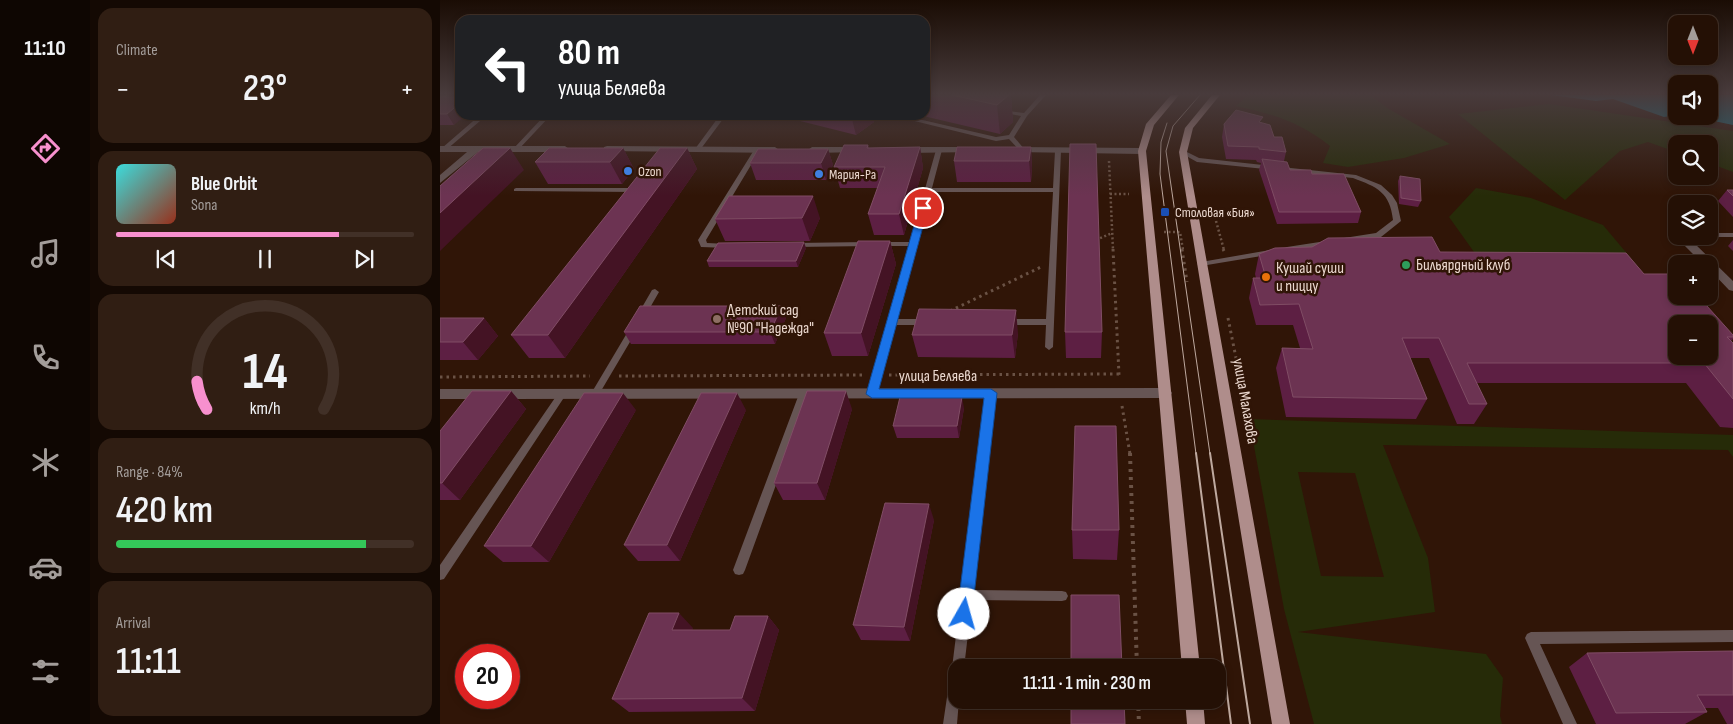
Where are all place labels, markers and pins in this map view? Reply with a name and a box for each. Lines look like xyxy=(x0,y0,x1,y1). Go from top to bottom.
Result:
place label: Ozon xyxy=(638,163,662,180)
marker: Ozon xyxy=(622,165,634,177)
place label: Мария-Ра xyxy=(829,166,876,183)
marker: Мария-Ра xyxy=(813,168,825,180)
pin xyxy=(902,187,944,229)
place label: Столовая «Бия» xyxy=(1175,204,1255,221)
marker: Столовая «Бия» xyxy=(1159,206,1171,218)
place label: Бильярдный клуб xyxy=(1416,256,1510,275)
place label: Кушай суши и пиццу xyxy=(1276,259,1344,296)
marker: Бильярдный клуб xyxy=(1400,259,1412,271)
marker: Кушай суши и пиццу xyxy=(1260,271,1272,283)
place label: Детский сад №90 "Надежда" xyxy=(727,301,814,338)
marker: Детский сад №90 "Надежда" xyxy=(711,313,723,325)

